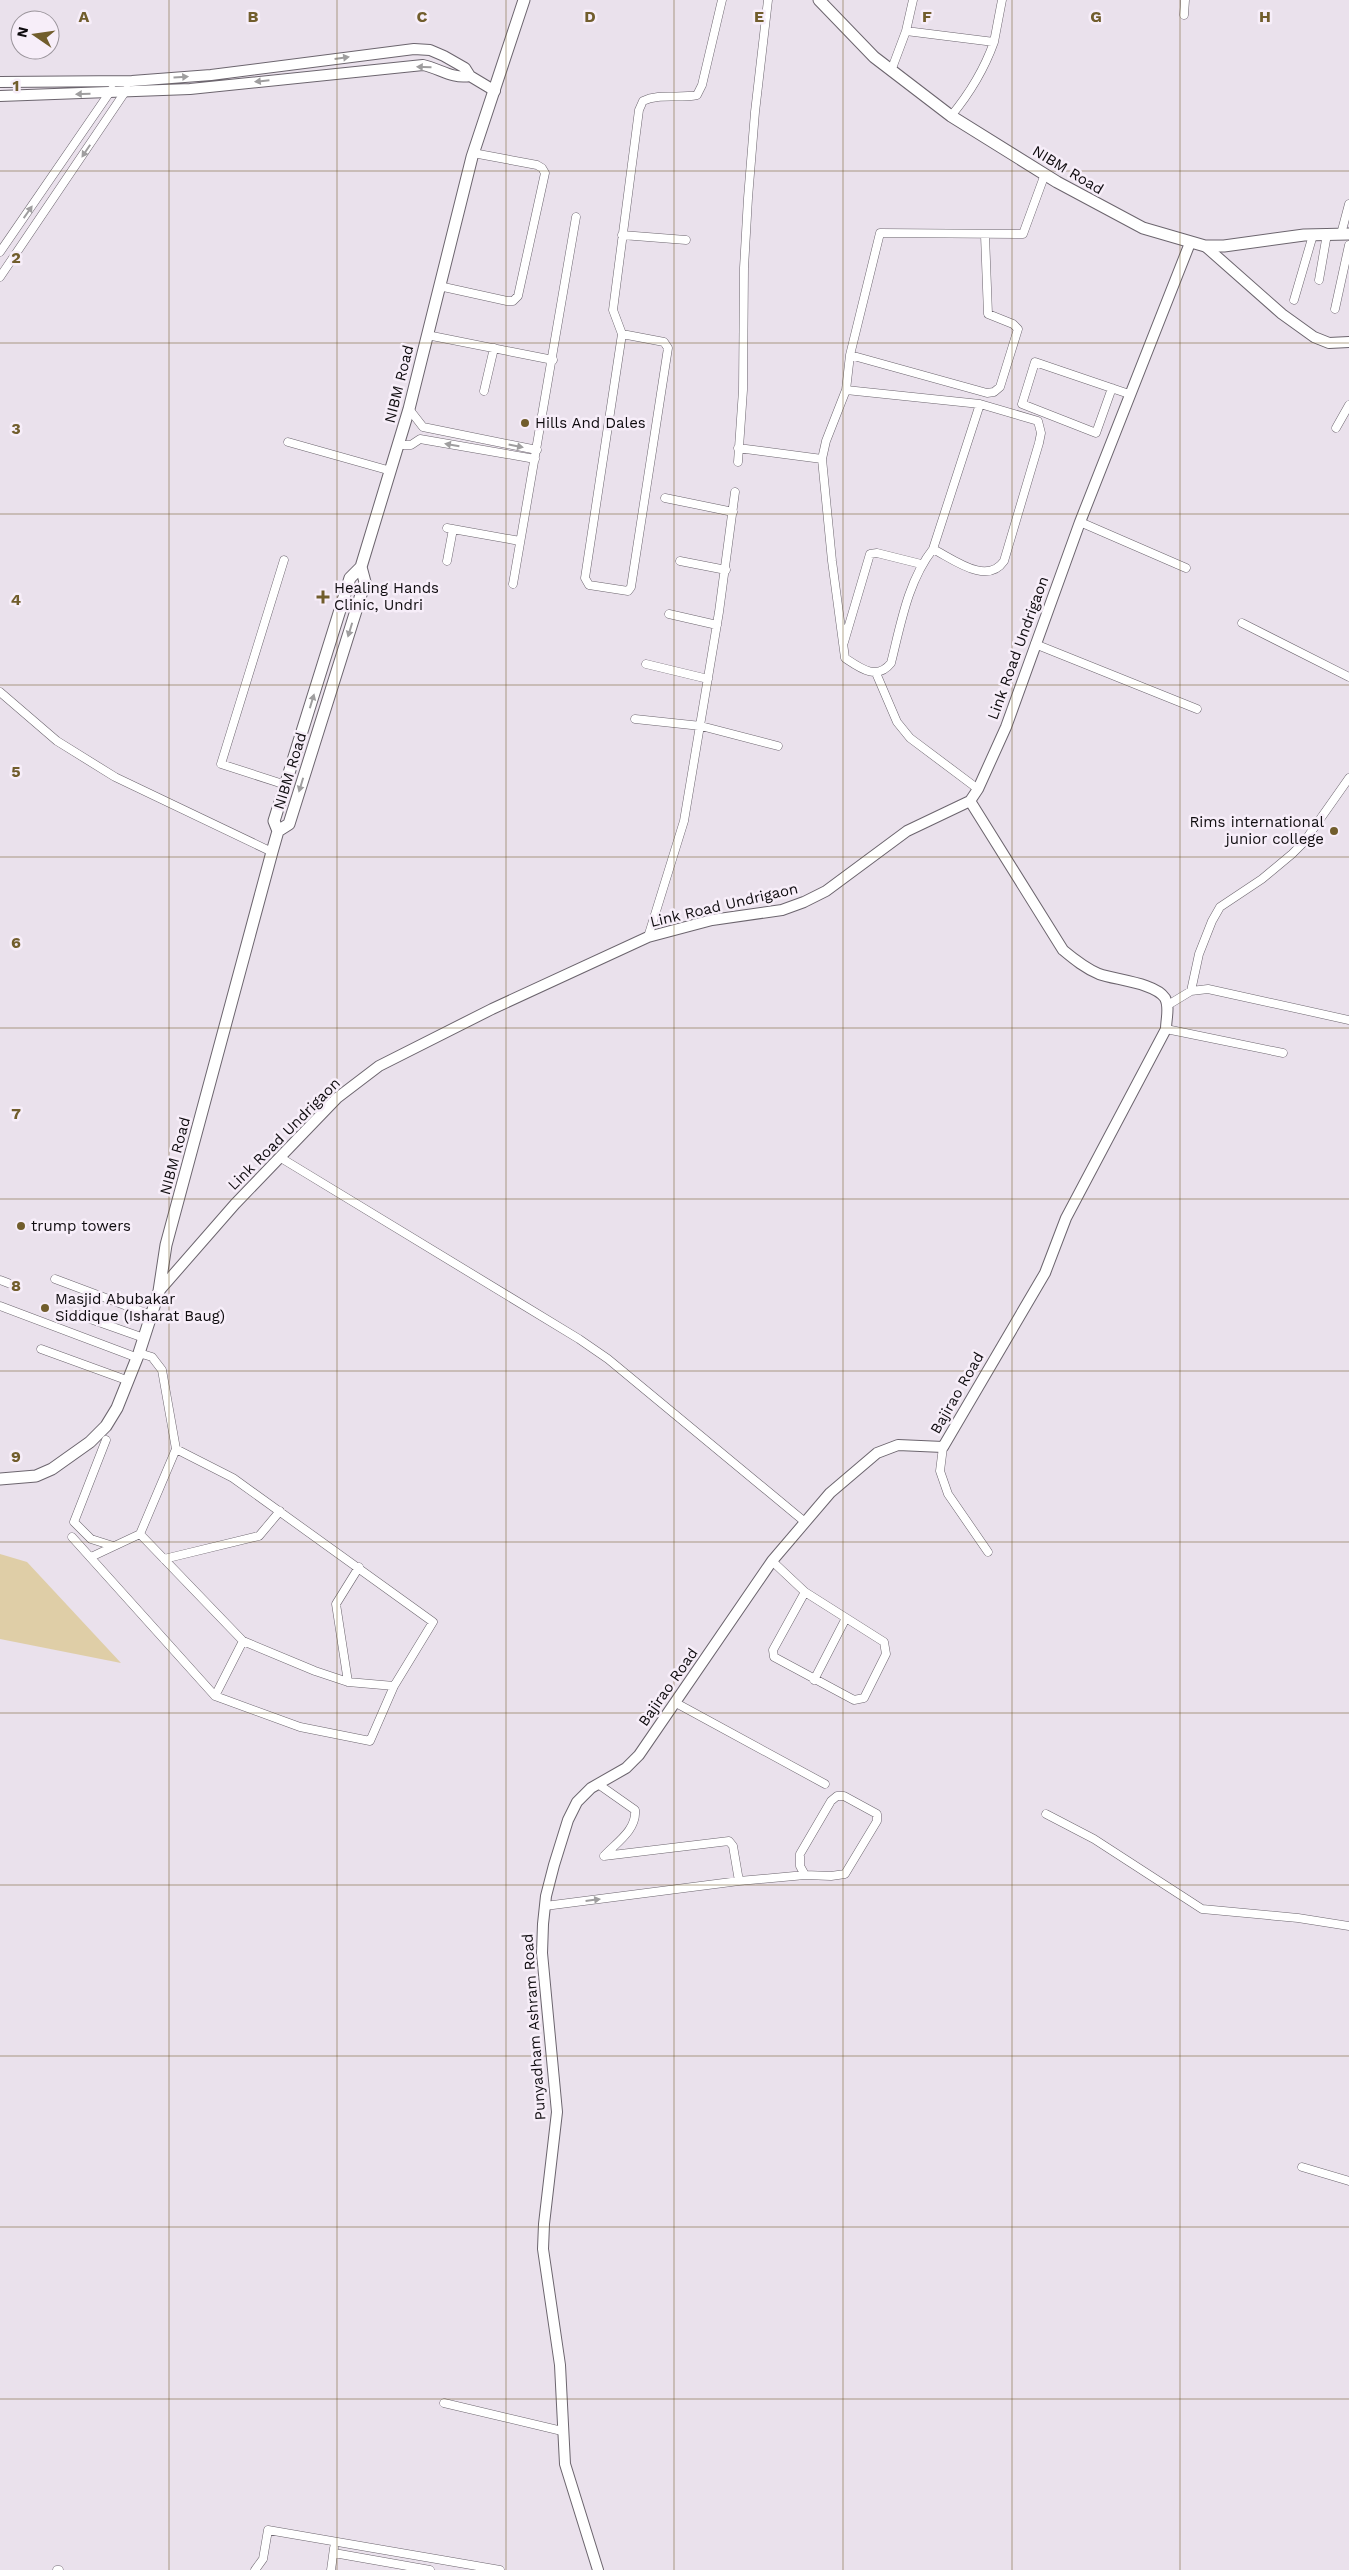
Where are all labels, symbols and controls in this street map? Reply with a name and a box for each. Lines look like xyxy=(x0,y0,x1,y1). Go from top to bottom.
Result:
text: A xyxy=(79,7,90,26)
text: B xyxy=(248,7,259,26)
text: C xyxy=(417,7,428,26)
text: D xyxy=(584,7,596,26)
text: E xyxy=(754,7,764,26)
text: F xyxy=(922,7,932,26)
text: G xyxy=(1090,7,1102,26)
text: H xyxy=(1259,7,1271,26)
north arrow xyxy=(10,10,60,60)
text: N xyxy=(13,25,31,39)
one-way arrow xyxy=(334,54,350,62)
one-way arrow xyxy=(415,62,431,70)
one-way arrow xyxy=(173,73,189,81)
text: 1 xyxy=(13,76,19,95)
one-way arrow xyxy=(254,78,270,86)
one-way arrow xyxy=(74,90,90,98)
street label: NIBM Road xyxy=(1029,142,1107,198)
one-way arrow xyxy=(81,144,91,157)
one-way arrow xyxy=(23,206,33,219)
text: 2 xyxy=(11,248,21,267)
street label: NIBM Road xyxy=(381,343,417,425)
place label: Hills And Dales xyxy=(535,414,646,432)
marker: Hills And Dales xyxy=(519,417,531,429)
text: 3 xyxy=(11,419,21,438)
one-way arrow xyxy=(444,440,460,448)
one-way arrow xyxy=(509,442,524,450)
street label: Link Road Undrigaon xyxy=(984,574,1052,722)
place label: Healing Hands Clinic, Undri xyxy=(334,579,439,614)
text: 4 xyxy=(11,590,21,609)
marker: Healing Hands Clinic, Undri xyxy=(316,590,330,604)
one-way arrow xyxy=(346,623,353,638)
one-way arrow xyxy=(309,693,316,708)
street label: NIBM Road xyxy=(270,730,310,812)
text: 5 xyxy=(11,762,21,781)
one-way arrow xyxy=(297,778,304,793)
place label: Rims international junior college xyxy=(1189,813,1324,848)
marker: Rims international junior college xyxy=(1328,825,1340,837)
street label: Link Road Undrigaon xyxy=(648,879,800,931)
text: 6 xyxy=(11,933,21,952)
street label: Link Road Undrigaon xyxy=(224,1074,344,1194)
text: 7 xyxy=(11,1104,21,1123)
street label: NIBM Road xyxy=(156,1115,194,1197)
place label: trump towers xyxy=(31,1217,131,1235)
marker: trump towers xyxy=(15,1220,27,1232)
text: 8 xyxy=(11,1276,21,1295)
place label: Masjid Abubakar Siddique (Isharat Baug) xyxy=(55,1290,225,1325)
marker: Masjid Abubakar Siddique (Isharat Baug) xyxy=(39,1302,51,1314)
street label: Bajirao Road xyxy=(926,1349,988,1437)
text: 9 xyxy=(11,1447,21,1466)
street label: Bajirao Road xyxy=(634,1644,702,1730)
one-way arrow xyxy=(585,1896,601,1904)
street label: Punyadham Ashram Road xyxy=(519,1933,549,2121)

